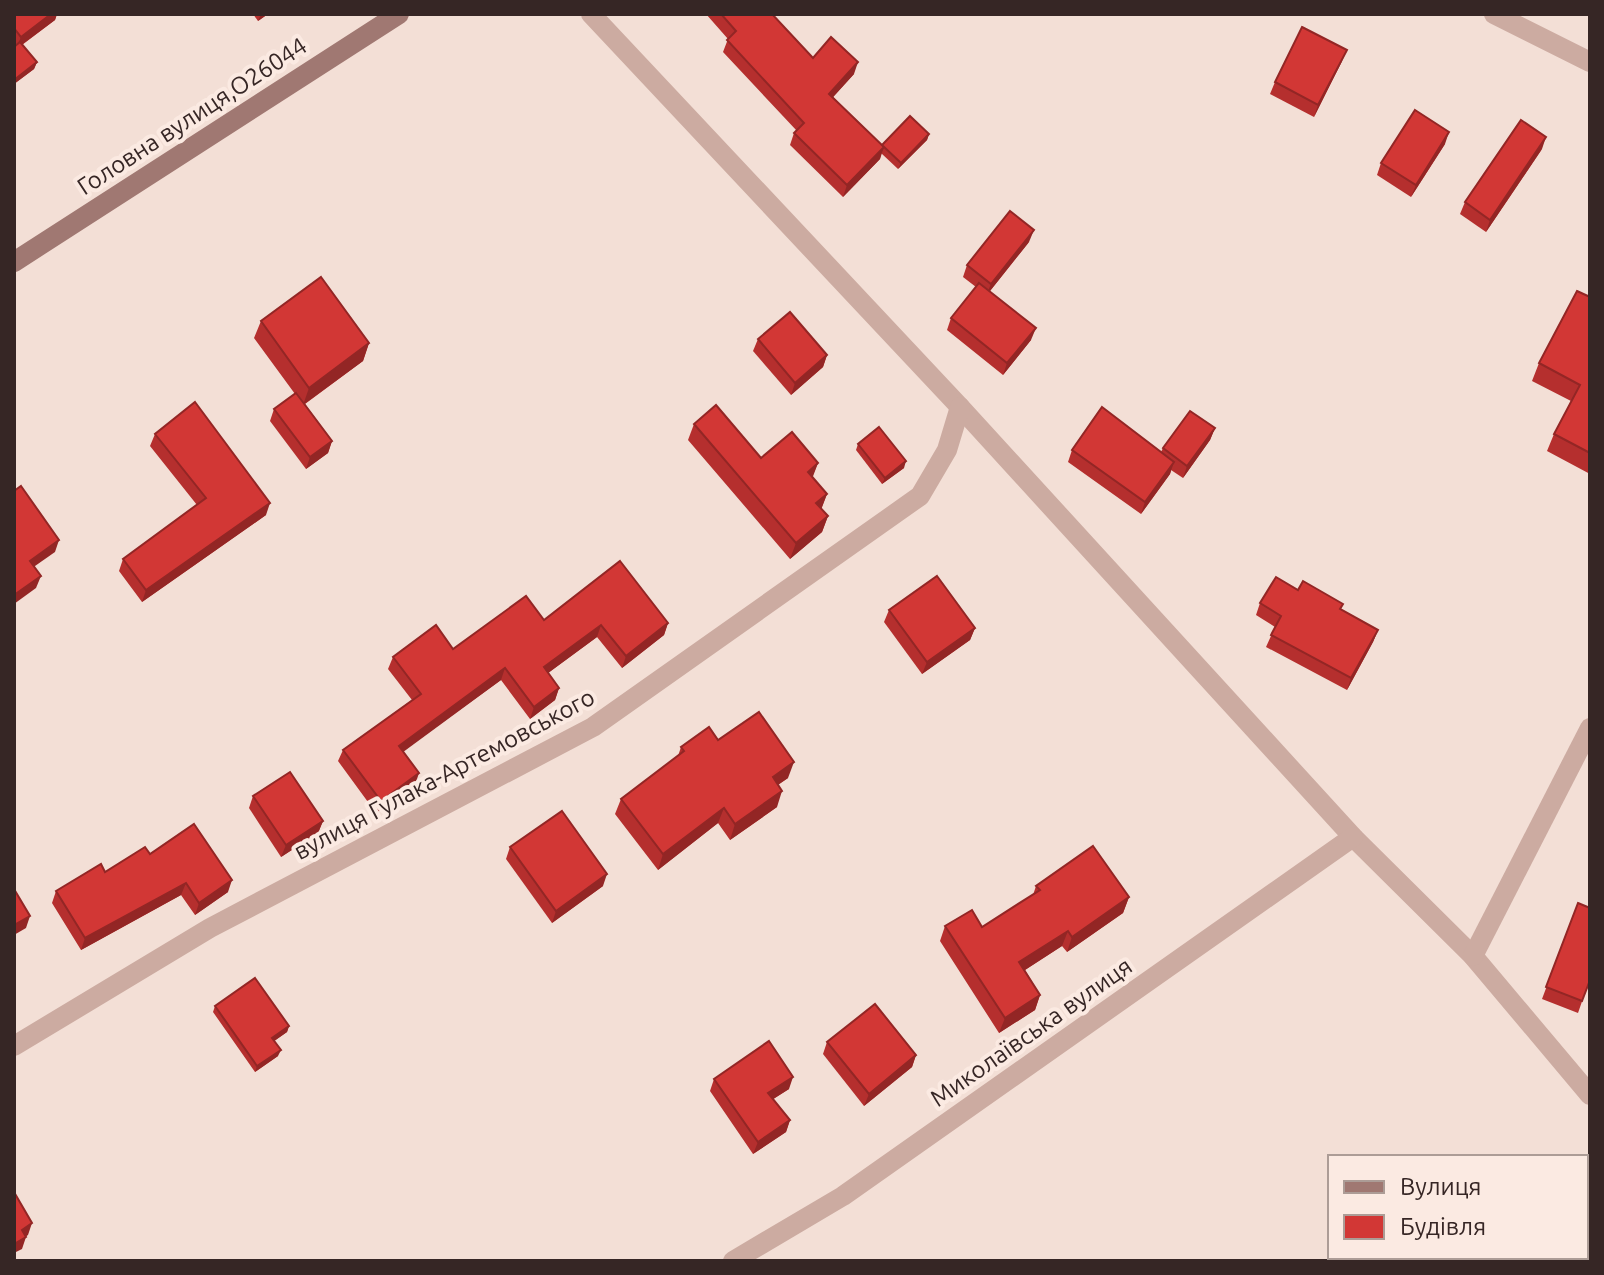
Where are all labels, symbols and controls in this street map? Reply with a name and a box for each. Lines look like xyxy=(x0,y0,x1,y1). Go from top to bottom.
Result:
street label: Головна вулиця,О26044 xyxy=(72,32,312,200)
street label: вулиця Гулака-Артемовського xyxy=(289,683,599,865)
street label: Миколаївська вулиця xyxy=(925,952,1137,1112)
legend xyxy=(1328,1155,1588,1259)
text: Вулиця xyxy=(1400,1173,1482,1200)
text: Будівля xyxy=(1400,1213,1486,1240)

